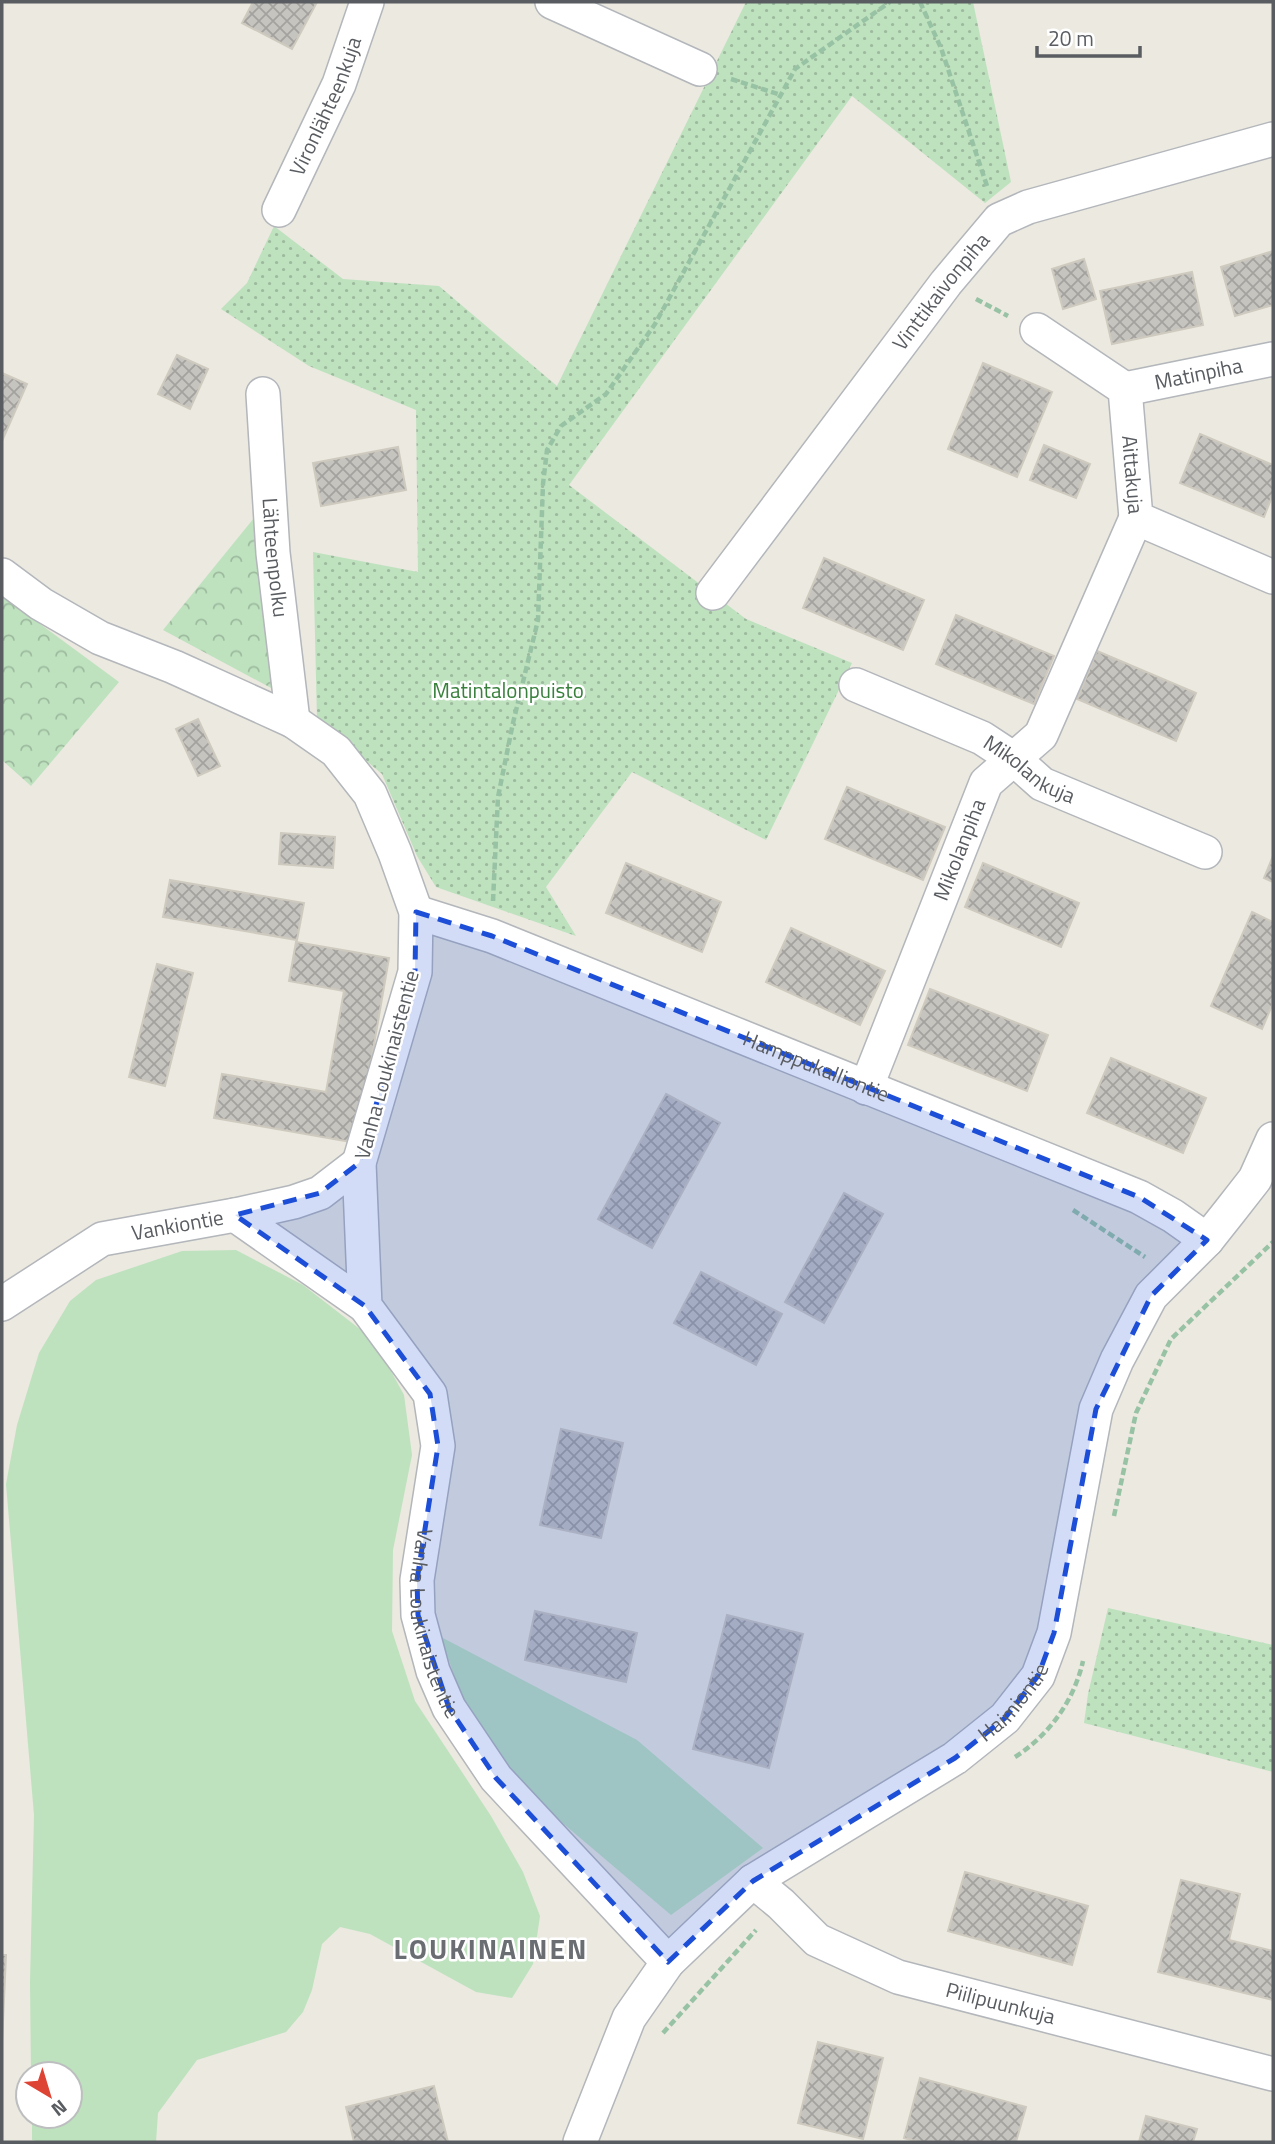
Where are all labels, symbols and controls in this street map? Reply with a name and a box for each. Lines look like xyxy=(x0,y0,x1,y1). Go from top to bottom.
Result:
scale bar xyxy=(1037,14,1140,58)
text: 20 m xyxy=(1048,22,1094,54)
street label: Vironlähteenkuja xyxy=(281,32,369,181)
street label: Vinttikaivonpiha xyxy=(884,225,997,357)
street label: Matinpiha xyxy=(1152,349,1246,398)
street label: Aittakuja xyxy=(1114,434,1153,516)
street label: Lähteenpolku xyxy=(255,497,298,619)
park label: Matintalonpuisto xyxy=(432,674,584,706)
street label: Mikolankuja xyxy=(977,726,1081,811)
street label: Mikolanpiha xyxy=(924,793,994,905)
street label: Vanha Loukinaistentie xyxy=(345,967,427,1163)
street label: Hamppukalliontie xyxy=(738,1022,894,1110)
street label: Vankiontie xyxy=(129,1200,226,1248)
street label: Vanha Loukinaistentie xyxy=(402,1526,468,1724)
street label: Haimiontie xyxy=(970,1659,1056,1749)
district label: LOUKINAINEN xyxy=(394,1927,588,1970)
street label: Piilipuunkuja xyxy=(942,1973,1059,2032)
north arrow xyxy=(14,2060,84,2130)
text: N xyxy=(46,2093,74,2124)

